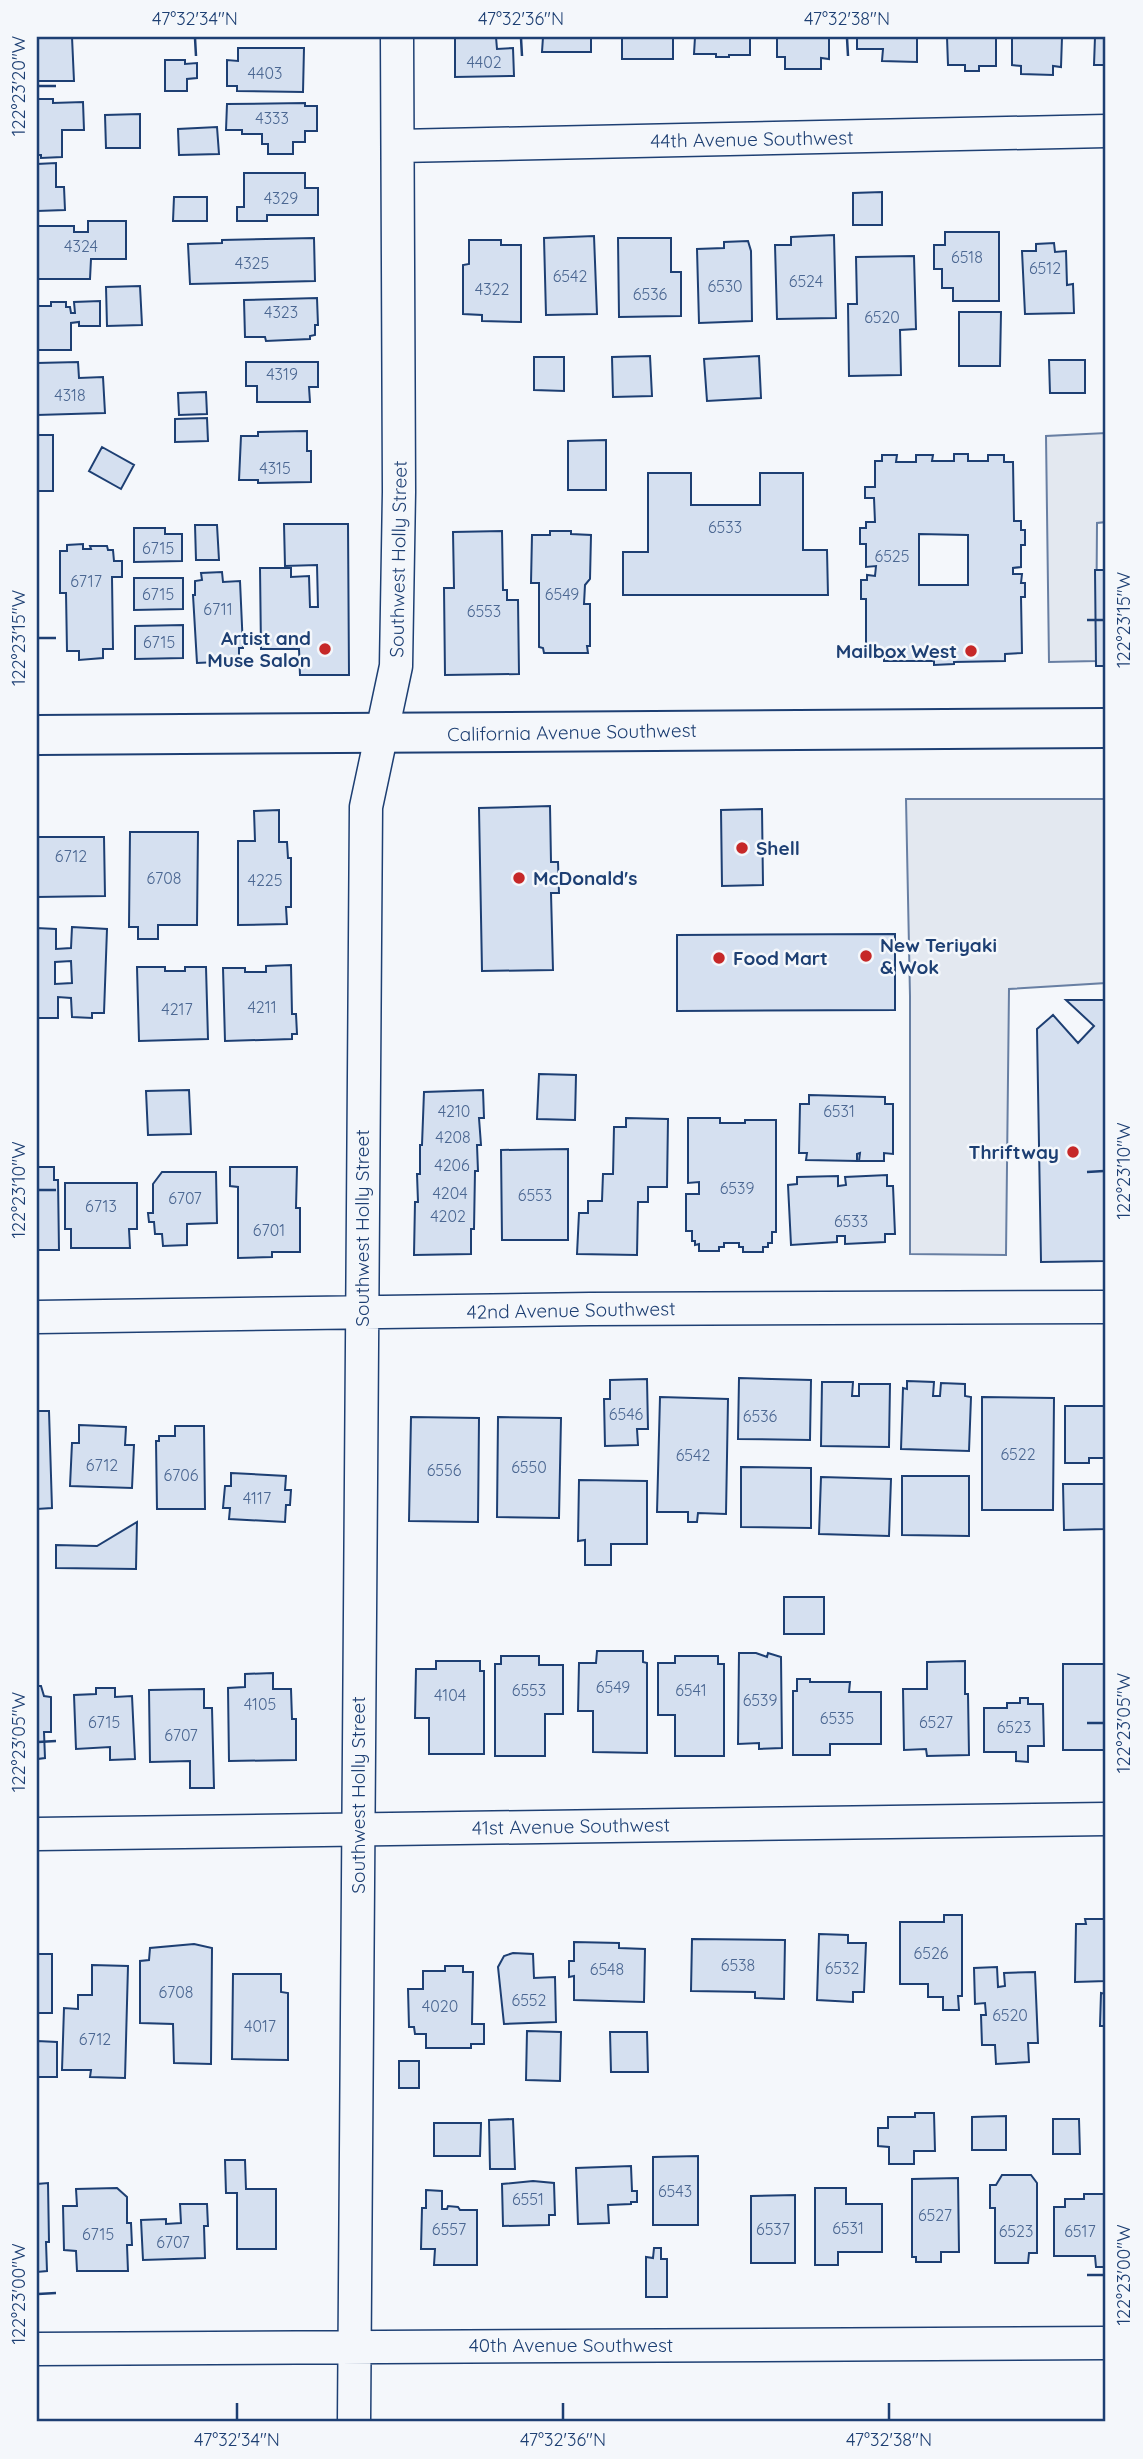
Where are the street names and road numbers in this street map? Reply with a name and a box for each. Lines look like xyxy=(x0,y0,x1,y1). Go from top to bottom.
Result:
street label: 44th Avenue Southwest xyxy=(650,125,854,153)
street label: Southwest Holly Street xyxy=(384,460,412,658)
street label: California Avenue Southwest xyxy=(447,718,697,746)
street label: Southwest Holly Street xyxy=(350,1129,374,1327)
street label: 42nd Avenue Southwest xyxy=(466,1296,676,1324)
street label: Southwest Holly Street xyxy=(346,1696,370,1894)
street label: 41st Avenue Southwest xyxy=(472,1812,670,1840)
street label: 40th Avenue Southwest xyxy=(469,2333,673,2357)

